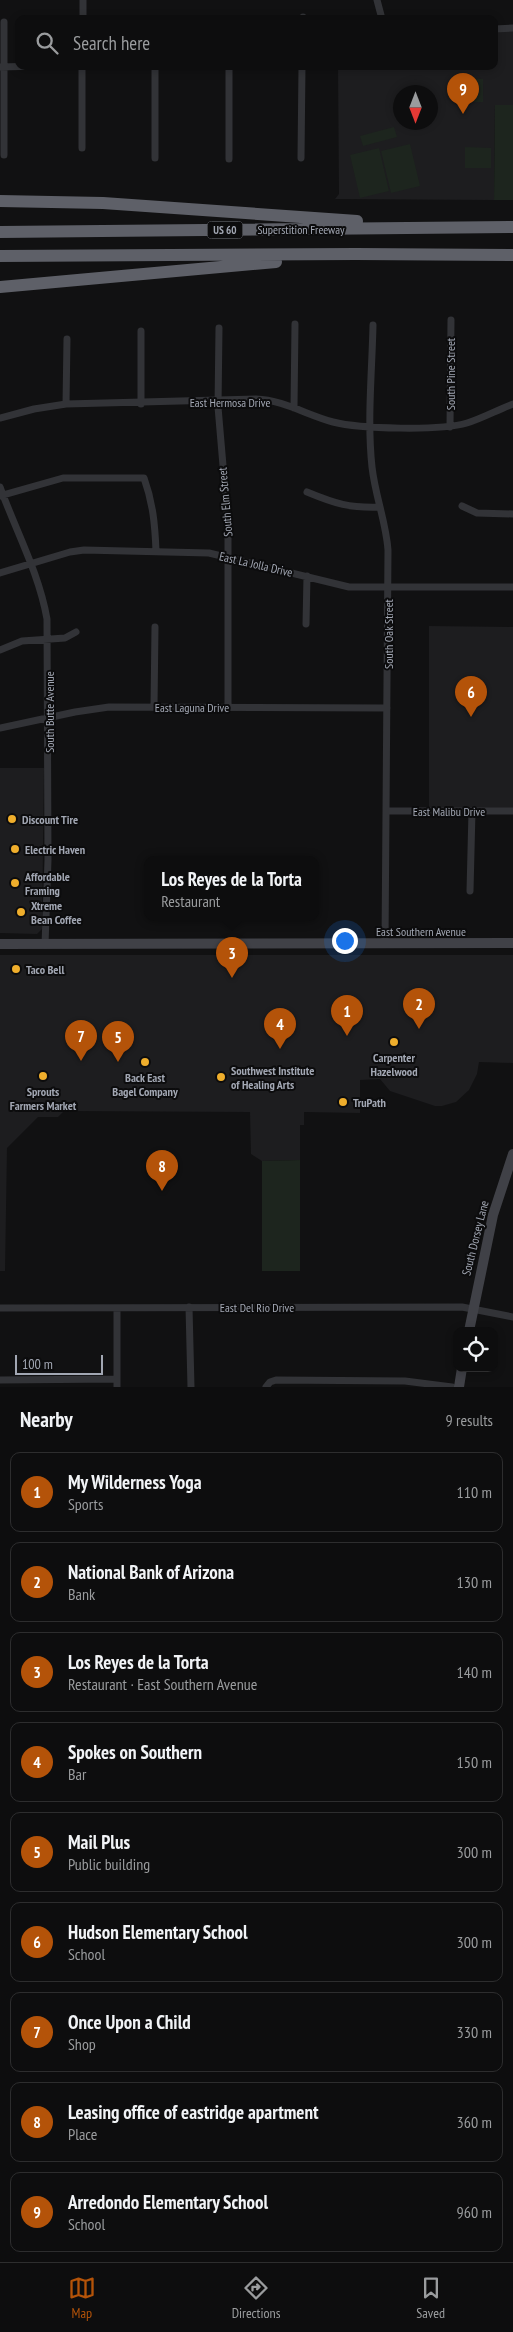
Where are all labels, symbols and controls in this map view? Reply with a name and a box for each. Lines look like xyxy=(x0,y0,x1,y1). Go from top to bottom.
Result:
search box xyxy=(15,15,498,70)
icon: search xyxy=(33,29,61,57)
text: Search here xyxy=(73,31,150,55)
pin: 9 xyxy=(447,73,479,114)
north arrow xyxy=(393,85,438,130)
road number: US 60 xyxy=(208,222,242,238)
street label: Superstition Freeway xyxy=(257,222,345,237)
street label: South Pine Street xyxy=(443,337,458,410)
street label: East Hermosa Drive xyxy=(190,395,270,410)
street label: South Elm Street xyxy=(214,466,236,537)
street label: East La Jolla Drive xyxy=(218,548,294,580)
street label: South Oak Street xyxy=(381,598,396,669)
street label: South Butte Avenue xyxy=(42,671,57,753)
pin: 6 xyxy=(455,676,487,717)
street label: East Laguna Drive xyxy=(155,700,229,715)
street label: East Malibu Drive xyxy=(413,804,485,819)
place label: Discount Tire xyxy=(22,812,78,827)
marker: Discount Tire xyxy=(6,813,18,825)
place label: Electric Haven xyxy=(25,842,85,857)
marker: Electric Haven xyxy=(9,843,21,855)
popup xyxy=(144,856,319,921)
text: Los Reyes de la Torta xyxy=(161,867,302,891)
place label: Affordable Framing xyxy=(24,869,70,898)
marker: Affordable Framing xyxy=(9,877,21,889)
text: Restaurant xyxy=(161,891,220,911)
place label: Xtreme Bean Coffee xyxy=(31,898,82,927)
marker: Xtreme Bean Coffee xyxy=(15,906,27,918)
street label: East Southern Avenue xyxy=(376,924,466,939)
your location xyxy=(332,928,358,954)
pin: 3 xyxy=(216,937,248,978)
place label: Taco Bell xyxy=(26,962,64,977)
marker: Taco Bell xyxy=(10,963,22,975)
pin: 2 xyxy=(403,988,435,1029)
pin: 1 xyxy=(331,995,363,1036)
pin: 4 xyxy=(264,1008,296,1049)
pin: 7 xyxy=(65,1020,97,1061)
pin: 5 xyxy=(102,1021,134,1062)
marker: Carpenter Hazelwood xyxy=(388,1036,400,1048)
place label: Carpenter Hazelwood xyxy=(370,1050,418,1079)
marker: Back East Bagel Company xyxy=(139,1056,151,1068)
place label: Southwest Institute of Healing Arts xyxy=(231,1063,314,1092)
marker: Sprouts Farmers Market xyxy=(37,1070,49,1082)
place label: Back East Bagel Company xyxy=(112,1070,178,1099)
marker: Southwest Institute of Healing Arts xyxy=(215,1071,227,1083)
place label: Sprouts Farmers Market xyxy=(10,1084,77,1113)
place label: TruPath xyxy=(353,1095,386,1110)
marker: TruPath xyxy=(337,1096,349,1108)
pin: 8 xyxy=(146,1150,178,1191)
street label: South Dorsey Lane xyxy=(458,1199,492,1277)
street label: East Del Rio Drive xyxy=(220,1300,294,1315)
map controls xyxy=(453,1327,498,1372)
button: locate xyxy=(453,1327,498,1372)
scale bar xyxy=(15,1352,102,1375)
text: 100 m xyxy=(22,1355,53,1373)
text: Nearby xyxy=(20,1406,73,1433)
text: 9 results xyxy=(446,1410,493,1430)
text: My Wilderness Yoga xyxy=(68,1470,202,1494)
text: 1 xyxy=(33,1482,41,1502)
text: 110 m xyxy=(457,1482,492,1502)
text: Sports xyxy=(68,1494,103,1514)
text: National Bank of Arizona xyxy=(68,1560,234,1584)
text: 2 xyxy=(33,1572,41,1592)
text: 130 m xyxy=(457,1572,492,1592)
text: Bank xyxy=(68,1584,95,1604)
text: Los Reyes de la Torta xyxy=(68,1650,209,1674)
text: 3 xyxy=(33,1662,41,1682)
text: 140 m xyxy=(457,1662,492,1682)
text: Restaurant · East Southern Avenue xyxy=(68,1674,257,1694)
text: Spokes on Southern xyxy=(68,1740,202,1764)
text: 4 xyxy=(33,1752,41,1772)
text: 150 m xyxy=(457,1752,492,1772)
text: Bar xyxy=(68,1764,86,1784)
text: Mail Plus xyxy=(68,1830,130,1854)
text: 5 xyxy=(33,1842,41,1862)
text: 300 m xyxy=(457,1842,492,1862)
text: Public building xyxy=(68,1854,150,1874)
text: Hudson Elementary School xyxy=(68,1920,248,1944)
text: 6 xyxy=(33,1932,41,1952)
text: 300 m xyxy=(457,1932,492,1952)
text: School xyxy=(68,1944,105,1964)
text: Once Upon a Child xyxy=(68,2010,191,2034)
text: 7 xyxy=(33,2022,41,2042)
text: 330 m xyxy=(457,2022,492,2042)
text: Shop xyxy=(68,2034,96,2054)
text: Leasing office of eastridge apartment xyxy=(68,2100,319,2124)
text: 8 xyxy=(33,2112,41,2132)
text: 360 m xyxy=(457,2112,492,2132)
text: Place xyxy=(68,2124,97,2144)
text: Arredondo Elementary School xyxy=(68,2190,268,2214)
text: 9 xyxy=(33,2202,41,2222)
text: 960 m xyxy=(457,2202,492,2222)
text: School xyxy=(68,2214,105,2234)
tab: Map xyxy=(68,2274,96,2322)
tab: Directions xyxy=(232,2274,280,2322)
tab: Saved xyxy=(416,2274,445,2322)

